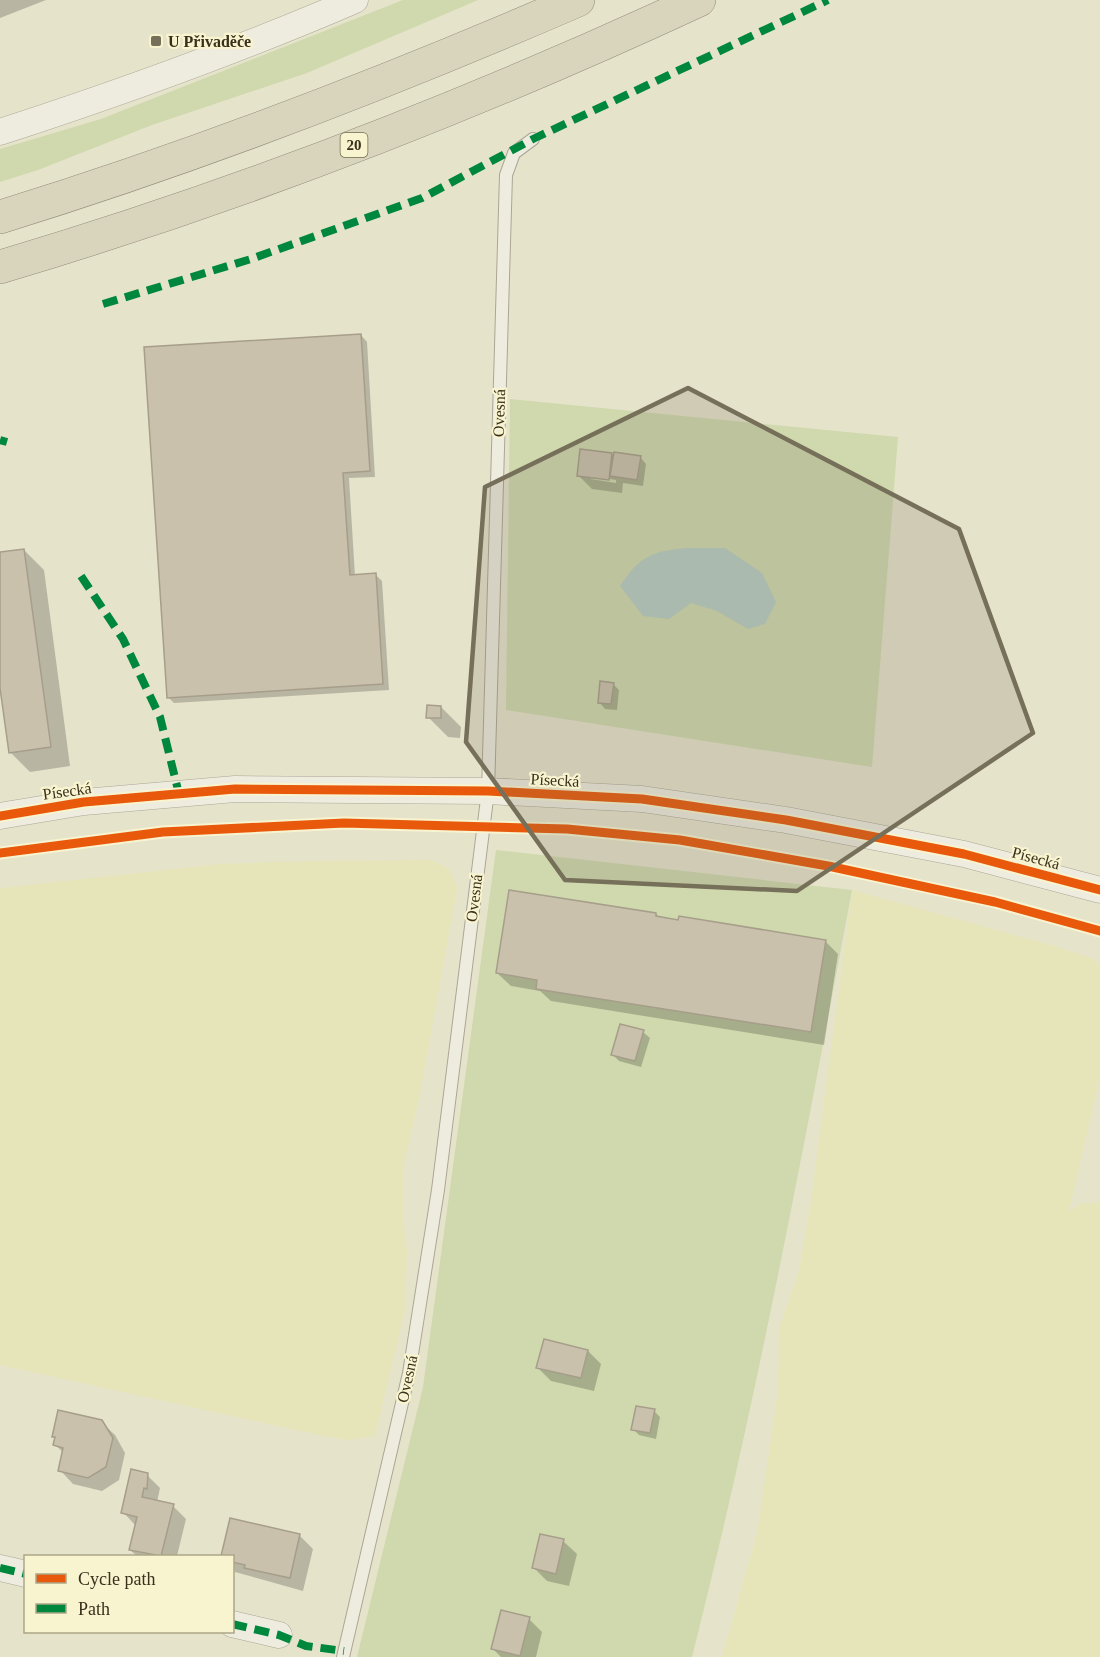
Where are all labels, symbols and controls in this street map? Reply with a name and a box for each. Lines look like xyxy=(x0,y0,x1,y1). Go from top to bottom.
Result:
place label: U Přivaděče xyxy=(168,33,251,50)
marker: U Přivaděče xyxy=(149,34,163,48)
road number: 20 xyxy=(340,133,368,157)
street label: Ovesná xyxy=(490,389,508,437)
street label: Písecká xyxy=(530,770,580,790)
street label: Písecká xyxy=(42,779,92,803)
street label: Písecká xyxy=(1010,843,1062,873)
street label: Ovesná xyxy=(463,873,485,923)
street label: Ovesná xyxy=(394,1354,420,1404)
legend xyxy=(24,1555,234,1633)
text: Cycle path xyxy=(78,1569,155,1589)
text: Path xyxy=(78,1599,110,1619)

